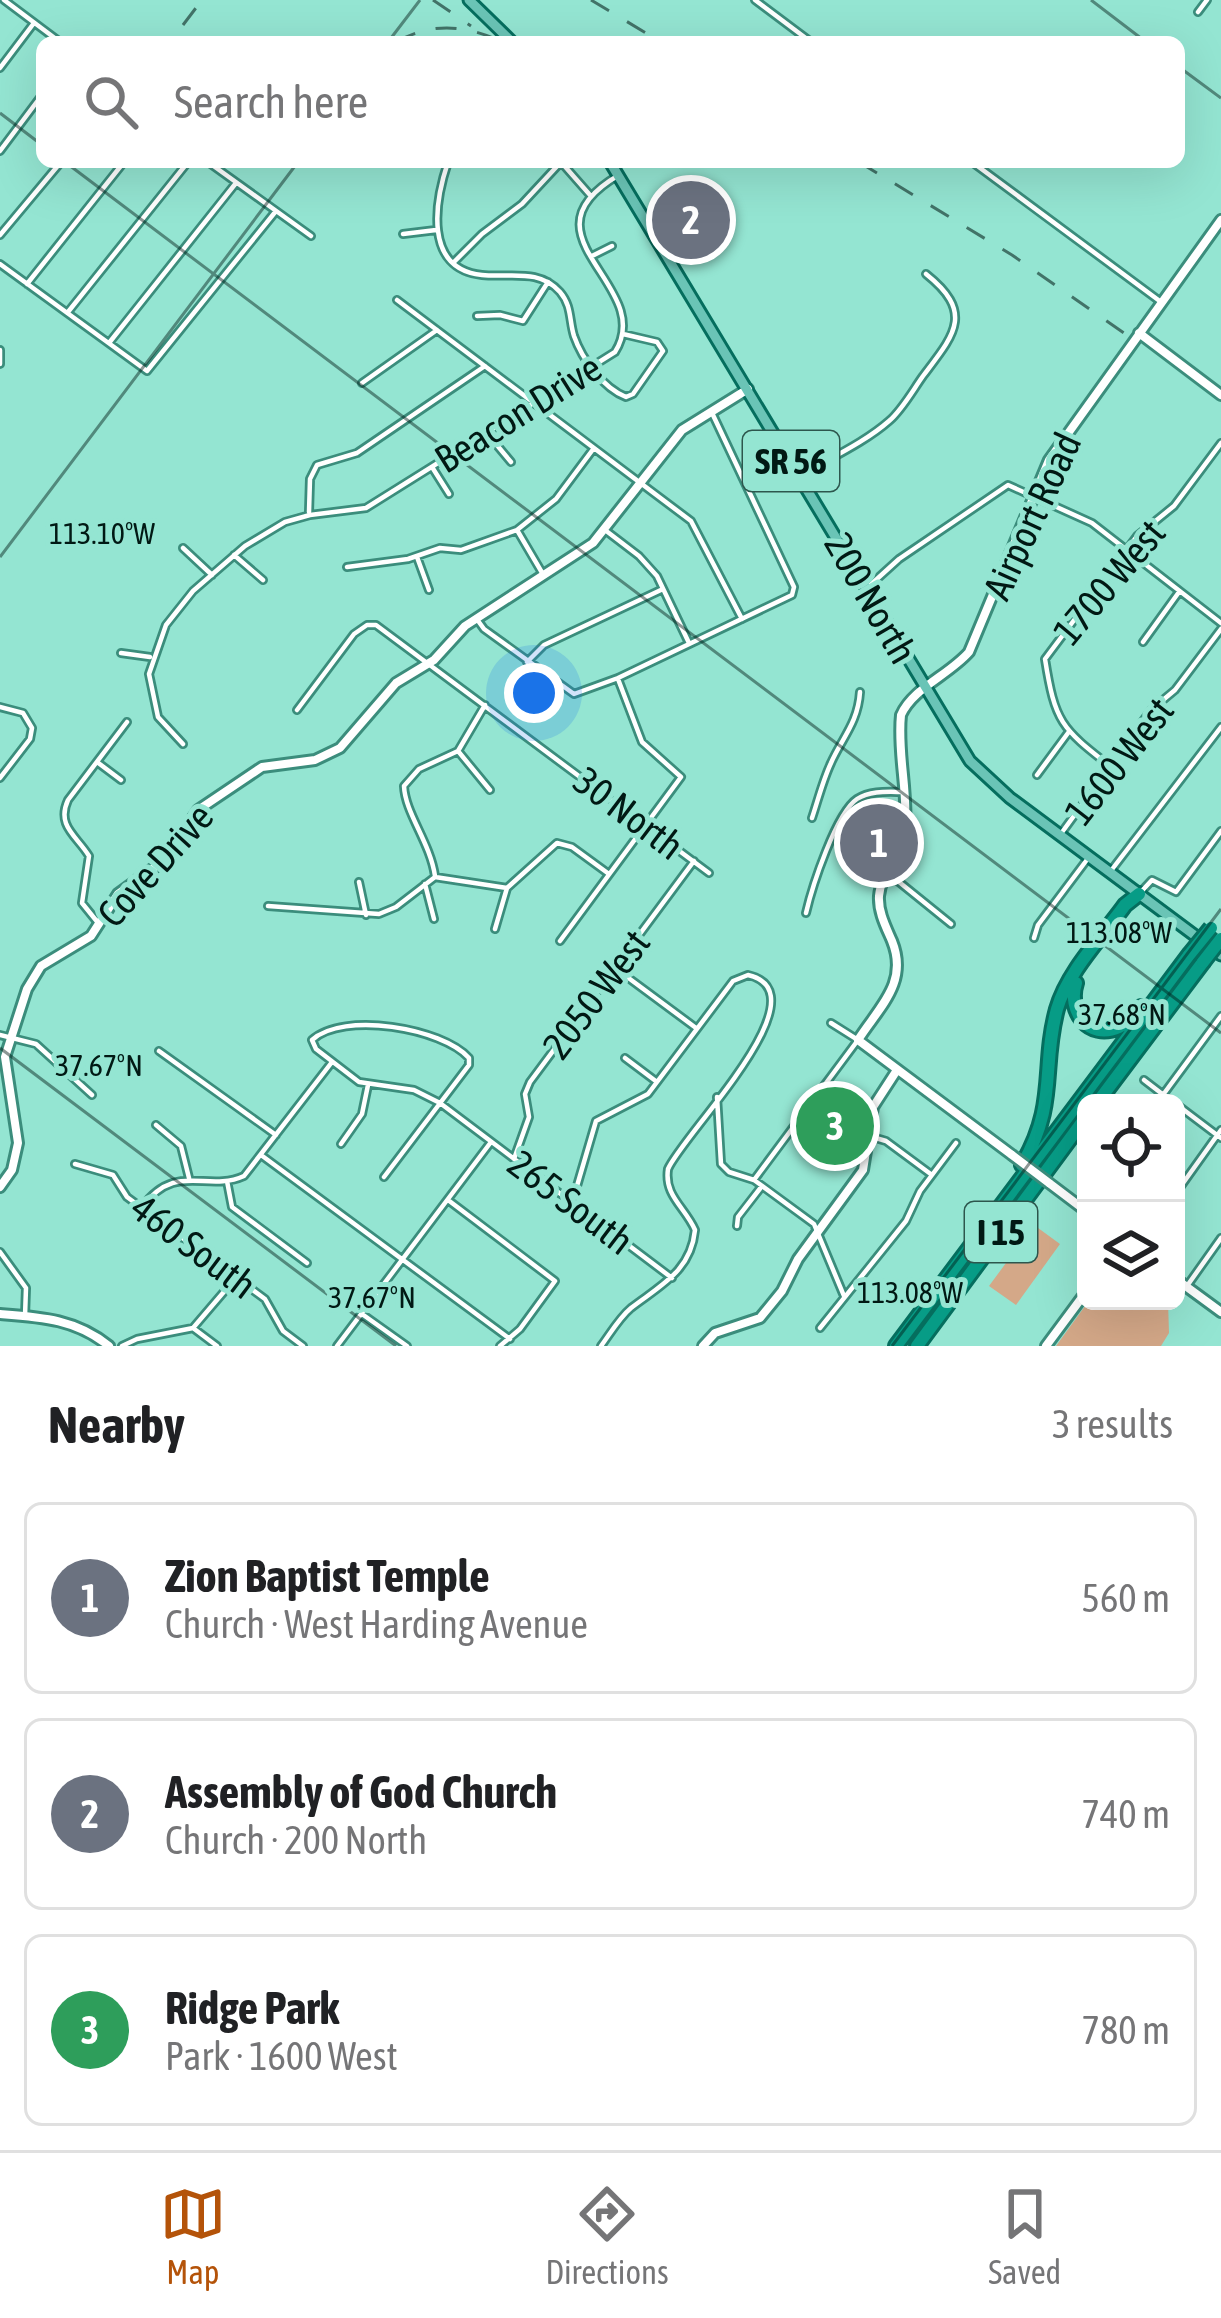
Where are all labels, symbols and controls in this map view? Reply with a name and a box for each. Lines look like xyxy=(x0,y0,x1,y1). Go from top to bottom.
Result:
search box xyxy=(36,36,1185,168)
icon: search xyxy=(78,69,144,135)
text: Search here xyxy=(174,76,368,128)
pin: 2 xyxy=(652,175,730,265)
street label: Beacon Drive xyxy=(427,345,609,481)
street label: Airport Road xyxy=(974,426,1090,606)
road number: SR 56 xyxy=(743,431,839,491)
street label: 1700 West xyxy=(1044,511,1174,653)
text: 113.10°W xyxy=(49,516,155,550)
street label: 200 North xyxy=(816,525,926,671)
your location xyxy=(504,663,564,723)
street label: 1600 West xyxy=(1056,689,1182,833)
street label: 30 North xyxy=(566,758,692,868)
street label: Cove Drive xyxy=(88,795,222,935)
pin: 1 xyxy=(840,798,918,888)
text: 113.08°W xyxy=(1066,915,1172,949)
street label: 2050 West xyxy=(534,921,658,1067)
text: 37.68°N xyxy=(1078,997,1166,1031)
text: 37.67°N xyxy=(55,1048,143,1082)
pin: 3 xyxy=(796,1081,874,1171)
map controls xyxy=(1077,1094,1185,1310)
button: locate xyxy=(1077,1094,1185,1202)
street label: 265 South xyxy=(500,1141,642,1263)
street label: 460 South xyxy=(123,1185,265,1307)
road number: I 15 xyxy=(965,1202,1037,1262)
button: layers xyxy=(1077,1202,1185,1310)
text: 113.08°W xyxy=(857,1275,963,1309)
text: 37.67°N xyxy=(328,1280,416,1314)
text: Nearby xyxy=(48,1395,185,1454)
text: 3 results xyxy=(1052,1402,1173,1446)
text: Zion Baptist Temple xyxy=(165,1550,490,1602)
text: 1 xyxy=(81,1576,99,1620)
text: 560 m xyxy=(1082,1576,1170,1620)
text: Church · West Harding Avenue xyxy=(165,1602,588,1646)
text: Assembly of God Church xyxy=(165,1766,557,1818)
text: 2 xyxy=(81,1792,99,1836)
text: 740 m xyxy=(1082,1792,1170,1836)
text: Church · 200 North xyxy=(165,1818,427,1862)
text: Ridge Park xyxy=(165,1982,339,2034)
text: 3 xyxy=(81,2008,99,2052)
text: 780 m xyxy=(1082,2008,1170,2052)
text: Park · 1600 West xyxy=(165,2034,398,2078)
tab: Map xyxy=(160,2181,226,2291)
tab: Directions xyxy=(545,2181,669,2291)
tab: Saved xyxy=(988,2181,1061,2291)

